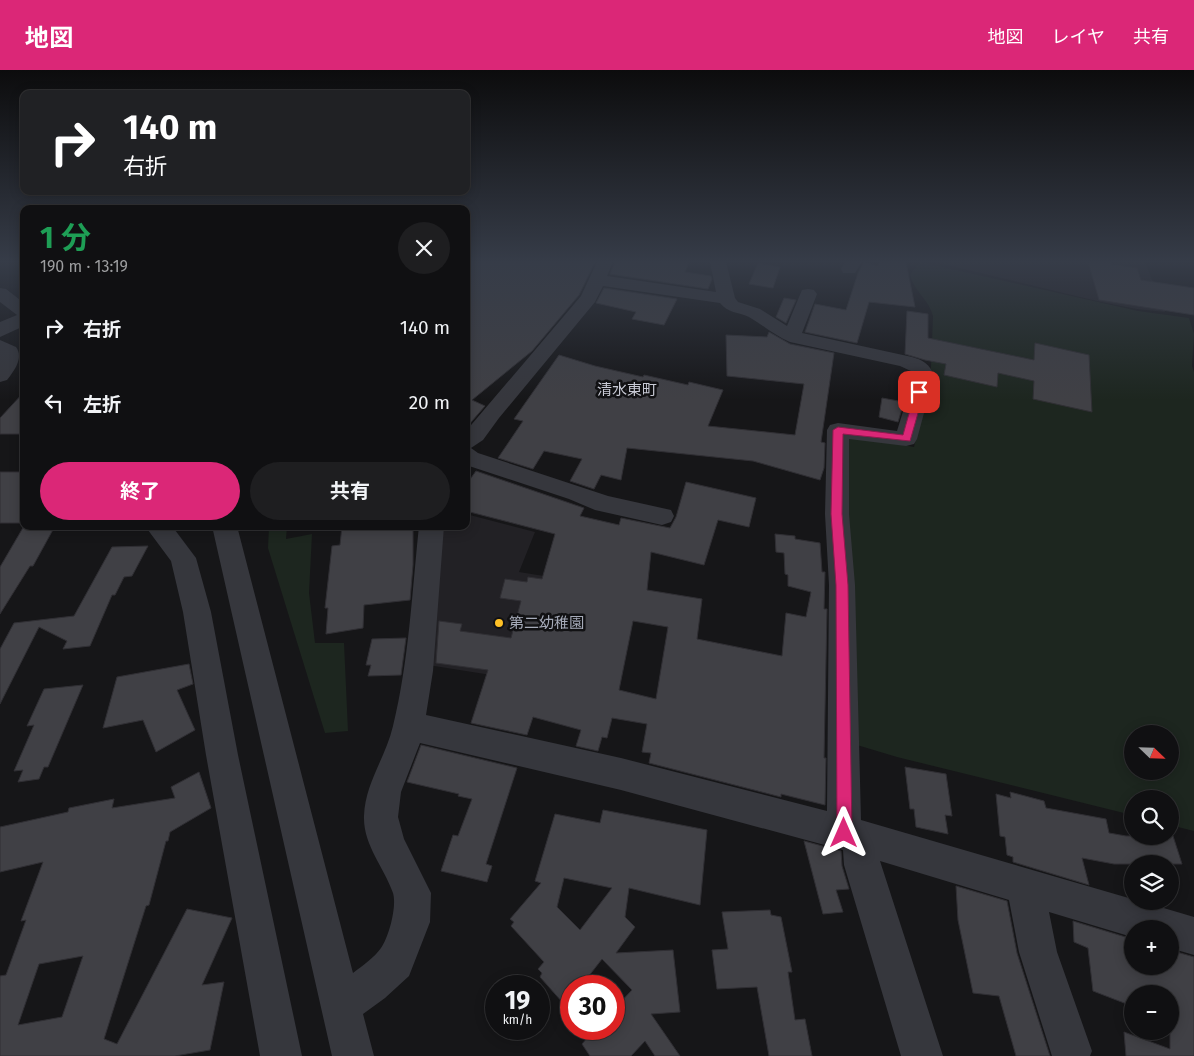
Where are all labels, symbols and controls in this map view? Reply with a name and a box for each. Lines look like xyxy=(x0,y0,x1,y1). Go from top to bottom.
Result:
text: 地図 xyxy=(25,24,73,52)
text: 地図 xyxy=(988,26,1024,48)
text: レイヤ xyxy=(1052,26,1105,48)
text: 共有 xyxy=(1133,26,1169,48)
text: 140 m xyxy=(123,106,217,148)
icon: right xyxy=(40,110,105,175)
text: 右折 xyxy=(123,153,167,180)
text: 1 分 xyxy=(40,220,91,256)
button: close xyxy=(398,222,450,274)
text: 190 m · 13:19 xyxy=(40,257,128,276)
icon: right xyxy=(40,314,68,342)
text: 140 m xyxy=(400,316,450,339)
text: 右折 xyxy=(83,318,121,341)
pin xyxy=(898,371,940,413)
icon: arrive xyxy=(905,378,933,406)
district label: 清水東町 xyxy=(597,381,657,399)
icon: left xyxy=(40,389,68,417)
text: 20 m xyxy=(409,391,450,414)
text: 左折 xyxy=(83,393,121,416)
button: 終了 xyxy=(40,462,240,520)
button: 共有 xyxy=(250,462,450,520)
place label: 第二幼稚園 xyxy=(509,614,584,632)
marker: 第二幼稚園 xyxy=(493,617,505,629)
north arrow xyxy=(1124,725,1179,780)
map controls xyxy=(1124,725,1179,1040)
button: search xyxy=(1124,790,1179,845)
position arrow xyxy=(817,806,869,858)
button: layers xyxy=(1124,855,1179,910)
button: + xyxy=(1124,920,1179,975)
speed limit sign: 30 xyxy=(560,975,625,1040)
button: − xyxy=(1124,985,1179,1040)
text: 19 xyxy=(505,986,530,1016)
text: km/h xyxy=(503,1013,532,1027)

